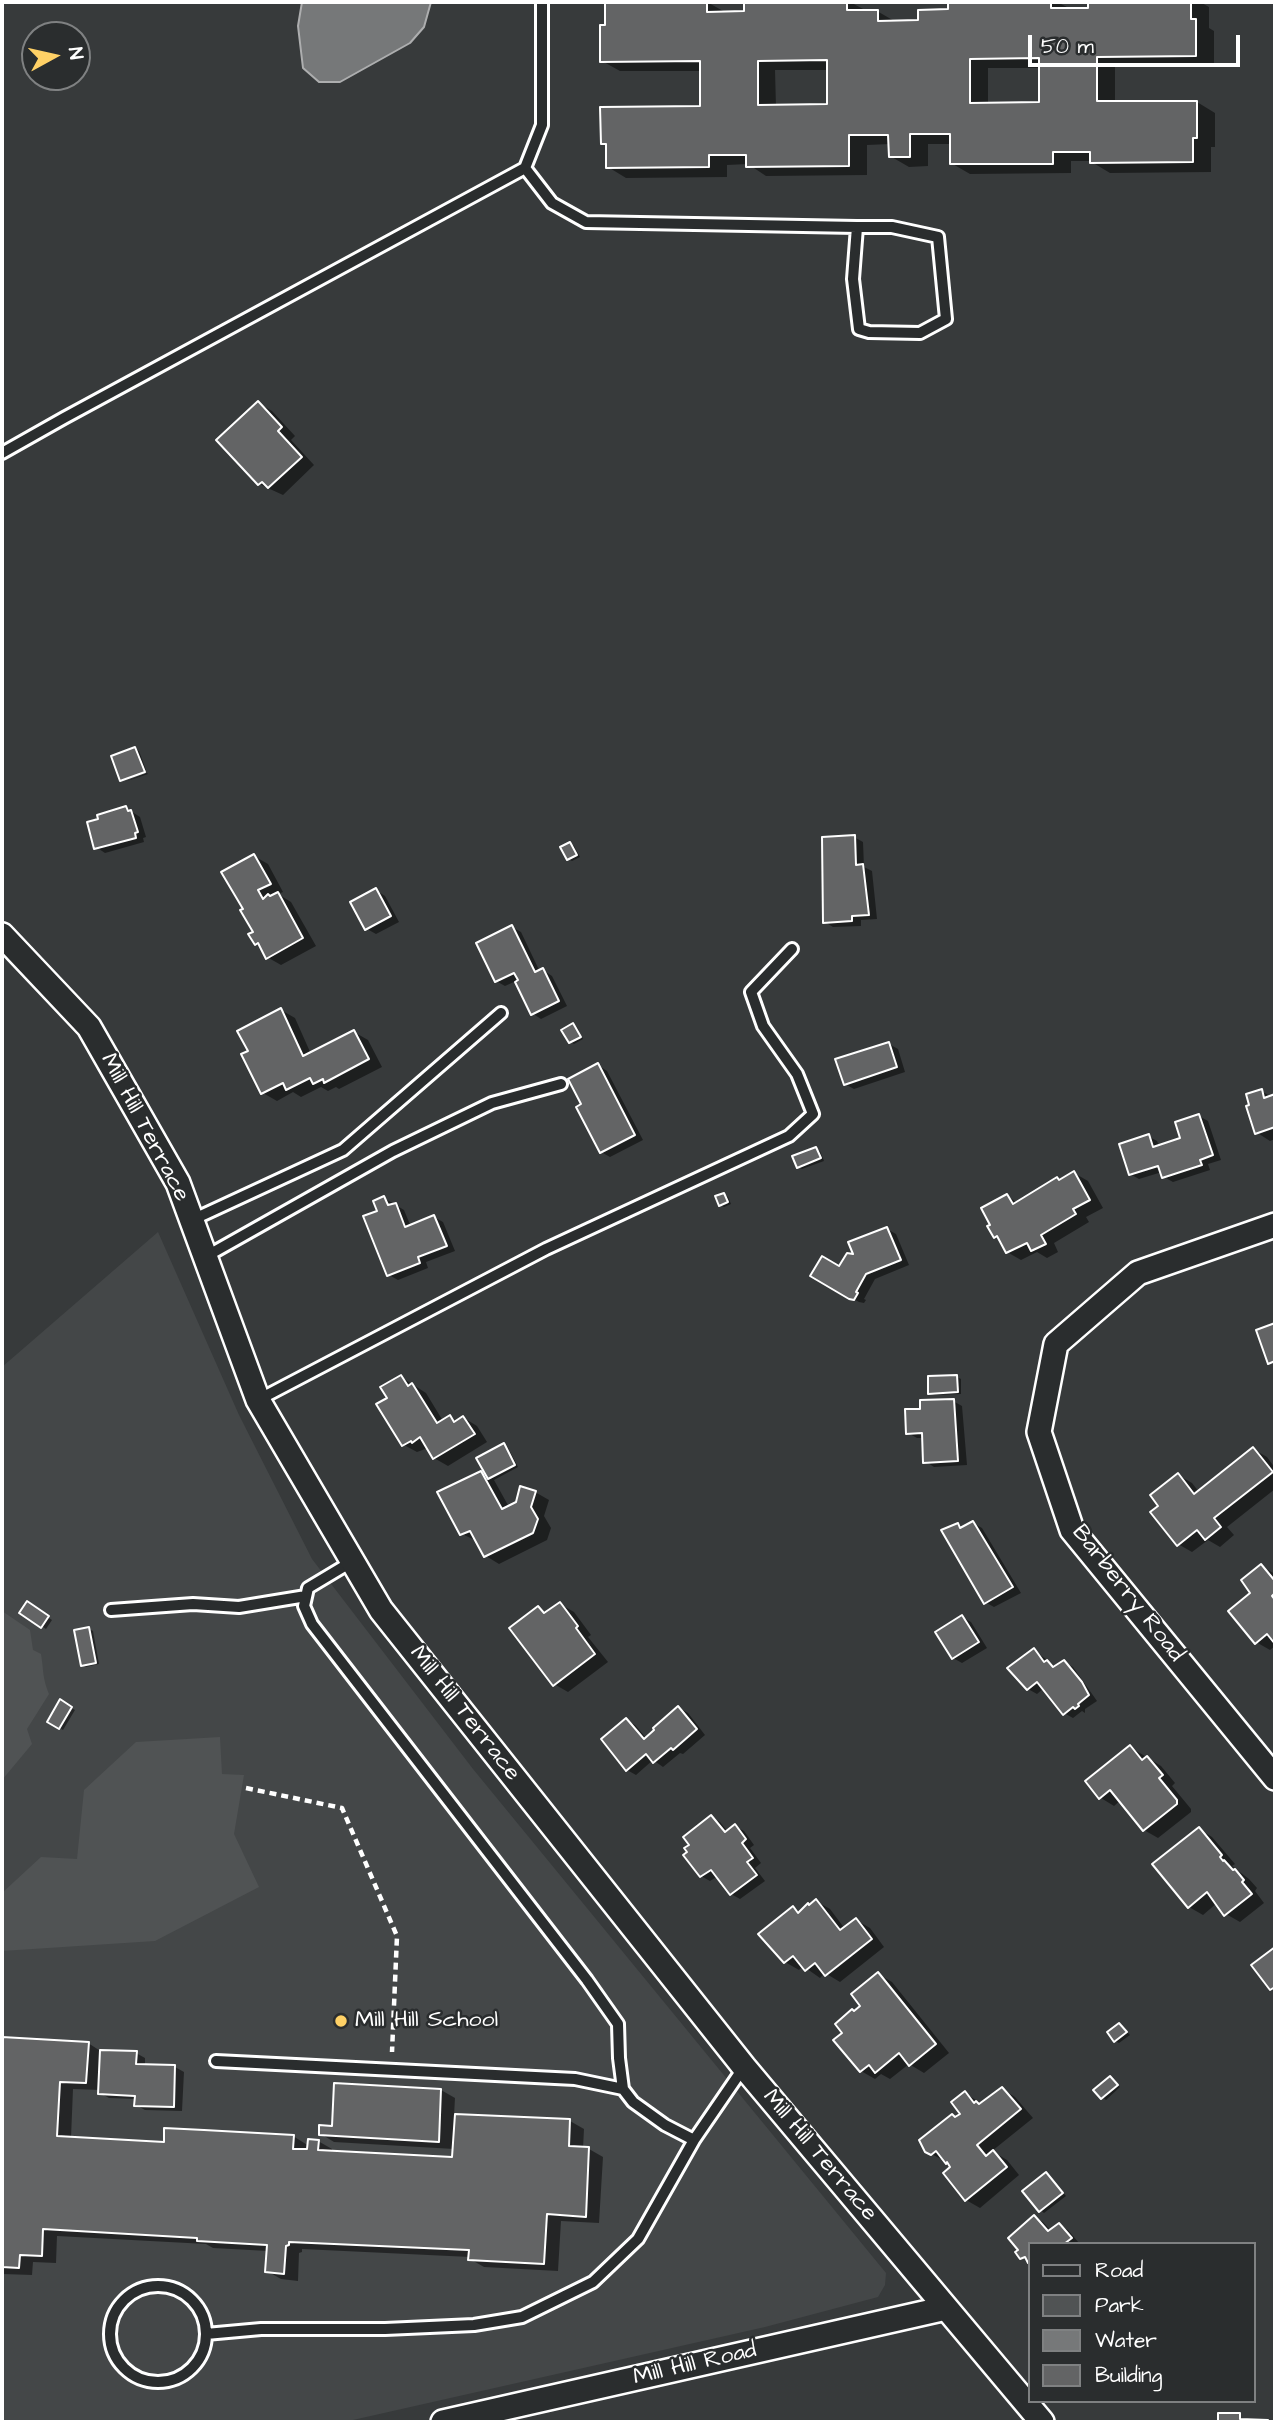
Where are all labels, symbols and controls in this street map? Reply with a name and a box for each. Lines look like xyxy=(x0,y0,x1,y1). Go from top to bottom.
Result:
north arrow xyxy=(21,21,91,91)
scale bar xyxy=(1032,21,1244,65)
text: 50 m xyxy=(1041,32,1094,61)
text: N xyxy=(61,45,90,61)
street label: Mill Hill Terrace xyxy=(93,1049,195,1207)
street label: Barberry Road xyxy=(1065,1520,1189,1668)
street label: Mill Hill Terrace xyxy=(403,1641,525,1787)
place label: Mill Hill School xyxy=(355,2007,498,2035)
marker: Mill Hill School xyxy=(333,2013,349,2029)
street label: Mill Hill Terrace xyxy=(756,2084,882,2228)
legend xyxy=(1028,2242,1256,2403)
text: Road xyxy=(1095,2256,1143,2285)
text: Park xyxy=(1095,2291,1144,2320)
text: Water xyxy=(1095,2326,1157,2355)
street label: Mill Hill Road xyxy=(631,2337,759,2393)
text: Building xyxy=(1095,2361,1162,2390)

